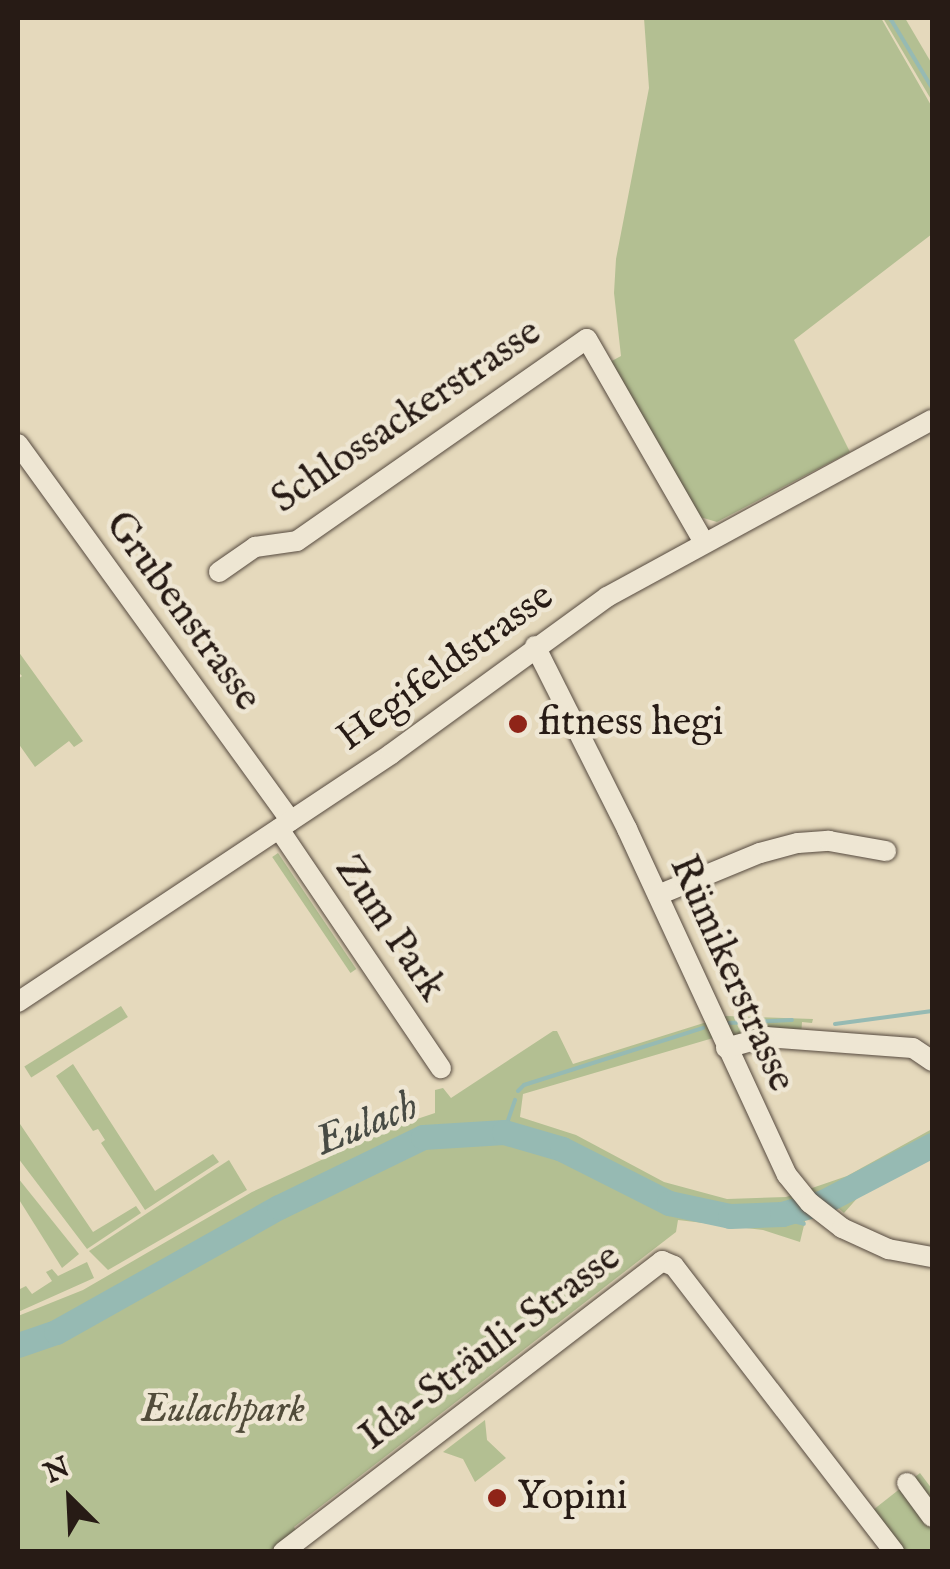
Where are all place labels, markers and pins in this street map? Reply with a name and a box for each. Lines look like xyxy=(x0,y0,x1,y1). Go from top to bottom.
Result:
place label: fitness hegi xyxy=(538,700,723,748)
marker: fitness hegi xyxy=(507,713,529,735)
place label: Yopini xyxy=(517,1474,628,1522)
marker: Yopini xyxy=(486,1487,508,1509)

